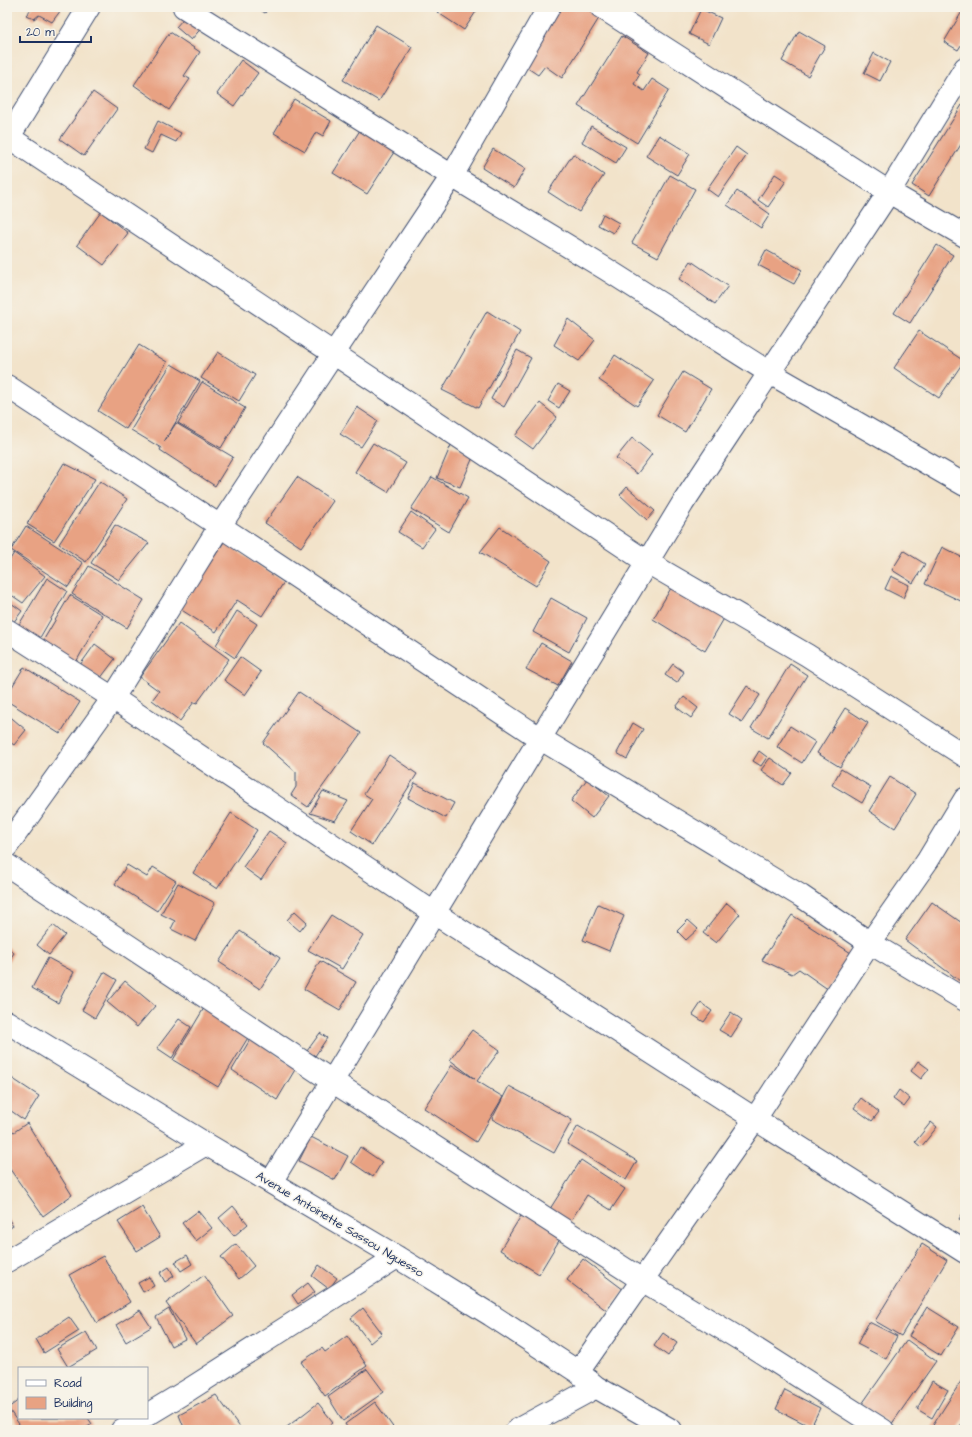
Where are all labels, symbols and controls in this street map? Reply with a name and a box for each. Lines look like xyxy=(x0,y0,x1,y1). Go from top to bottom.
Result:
scale bar xyxy=(20,18,91,44)
text: 20 m xyxy=(26,24,55,41)
street label: Avenue Antoinette Sassou Nguesso xyxy=(252,1167,427,1282)
legend xyxy=(18,1367,148,1419)
text: Road xyxy=(54,1375,82,1392)
text: Building xyxy=(54,1395,92,1413)

